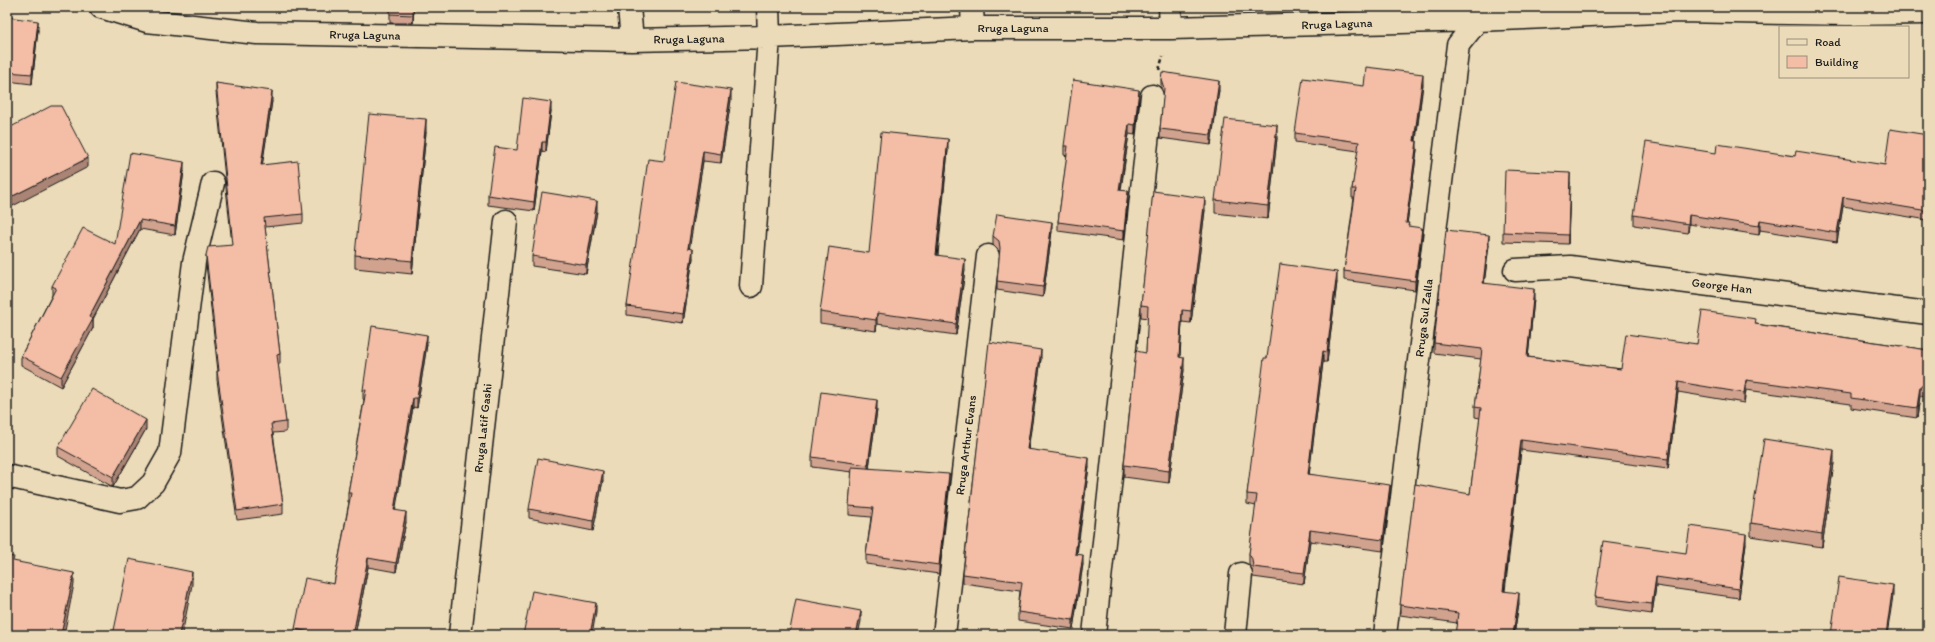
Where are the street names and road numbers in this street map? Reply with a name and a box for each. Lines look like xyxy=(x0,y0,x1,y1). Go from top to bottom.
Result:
street label: Rruga Laguna xyxy=(1301,16,1373,32)
street label: Rruga Laguna xyxy=(977,21,1049,35)
street label: Rruga Laguna xyxy=(329,27,401,43)
street label: Rruga Laguna xyxy=(653,31,725,47)
street label: George Han xyxy=(1691,275,1753,297)
street label: Rruga Sul Zalla xyxy=(1412,278,1436,358)
street label: Rruga Latif Gashi xyxy=(471,383,495,473)
street label: Rruga Arthur Evans xyxy=(953,394,979,496)

